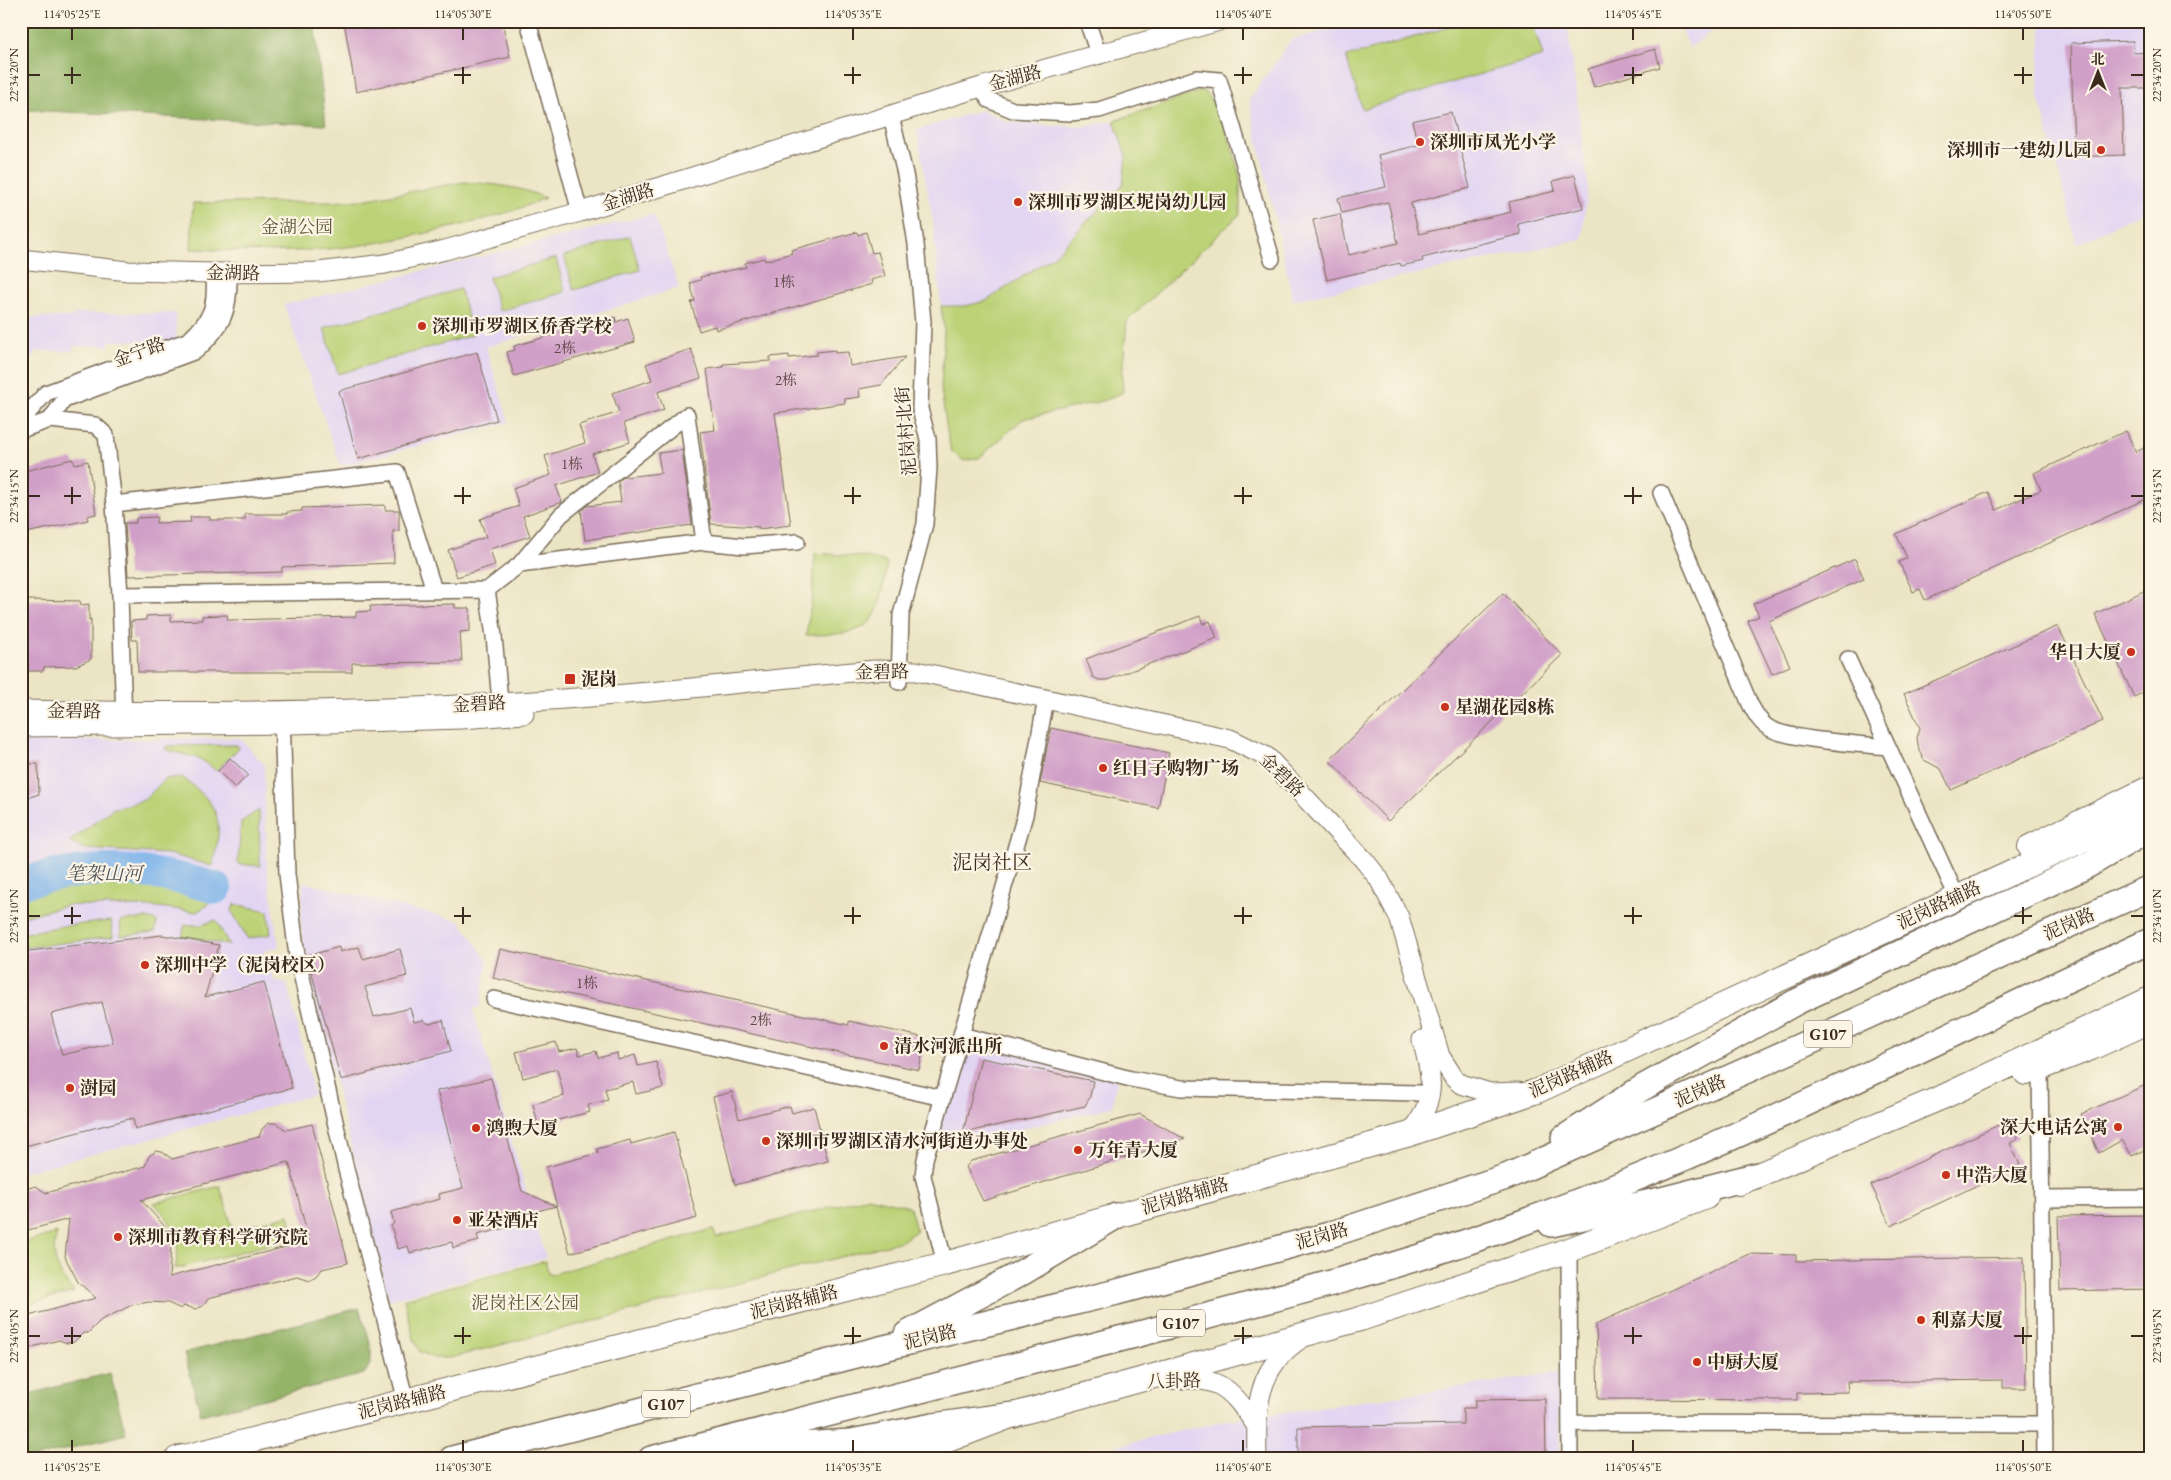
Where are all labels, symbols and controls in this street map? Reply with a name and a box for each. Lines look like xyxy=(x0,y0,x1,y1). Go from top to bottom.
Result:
text: 114°05'25"E xyxy=(44,6,101,22)
text: 114°05'30"E xyxy=(435,6,492,22)
text: 114°05'35"E xyxy=(825,6,882,22)
text: 114°05'40"E xyxy=(1215,6,1272,22)
text: 114°05'45"E xyxy=(1605,6,1662,22)
text: 114°05'50"E xyxy=(1995,6,2052,22)
text: 22°34'20"N xyxy=(6,48,22,102)
north arrow xyxy=(2074,48,2124,98)
text: 22°34'20"N xyxy=(2149,48,2165,102)
text: 北 xyxy=(2091,50,2105,68)
street label: 金湖路 xyxy=(986,59,1044,96)
place label: 深圳市凤光小学 xyxy=(1430,130,1556,153)
marker: 深圳市凤光小学 xyxy=(1414,136,1426,148)
place label: 深圳市一建幼儿园 xyxy=(1947,138,2091,161)
marker: 深圳市一建幼儿园 xyxy=(2095,144,2107,156)
street label: 金湖路 xyxy=(599,178,657,215)
place label: 深圳市罗湖区坭岗幼儿园 xyxy=(1028,190,1226,213)
marker: 深圳市罗湖区坭岗幼儿园 xyxy=(1012,196,1024,208)
park label: 金湖公园 xyxy=(261,215,333,238)
street label: 金湖路 xyxy=(206,261,260,284)
house number: 1栋 xyxy=(773,272,795,291)
place label: 深圳市罗湖区侨香学校 xyxy=(432,314,612,337)
marker: 深圳市罗湖区侨香学校 xyxy=(416,320,428,332)
street label: 金宁路 xyxy=(110,331,168,372)
house number: 2栋 xyxy=(554,338,576,357)
house number: 2栋 xyxy=(775,370,797,389)
street label: 泥岗村北街 xyxy=(890,385,921,477)
house number: 1栋 xyxy=(561,454,583,473)
text: 22°34'15"N xyxy=(6,469,22,523)
text: 22°34'15"N xyxy=(2149,469,2165,523)
place label: 华日大厦 xyxy=(2049,640,2121,663)
marker: 华日大厦 xyxy=(2125,646,2137,658)
street label: 金碧路 xyxy=(855,660,909,683)
place label: 泥岗 xyxy=(581,667,617,690)
marker: 泥岗 xyxy=(563,672,577,686)
street label: 金碧路 xyxy=(451,691,507,716)
place label: 星湖花园8栋 xyxy=(1455,695,1555,718)
street label: 金碧路 xyxy=(47,699,101,722)
marker: 星湖花园8栋 xyxy=(1439,701,1451,713)
street label: 金碧路 xyxy=(1255,748,1310,802)
place label: 红日子购物广场 xyxy=(1113,756,1239,779)
marker: 红日子购物广场 xyxy=(1097,762,1109,774)
district label: 泥岗社区 xyxy=(952,849,1032,875)
water label: 笔架山河 xyxy=(66,861,145,886)
street label: 泥岗路辅路 xyxy=(1893,875,1984,934)
text: 22°34'10"N xyxy=(6,889,22,943)
text: 22°34'10"N xyxy=(2149,889,2165,943)
street label: 泥岗路 xyxy=(2039,902,2098,945)
place label: 深圳中学（泥岗校区） xyxy=(155,953,335,976)
marker: 深圳中学（泥岗校区） xyxy=(139,959,151,971)
house number: 1栋 xyxy=(576,973,598,992)
house number: 2栋 xyxy=(750,1010,772,1029)
road number: G107 xyxy=(1804,1021,1852,1048)
place label: 清水河派出所 xyxy=(894,1034,1003,1057)
marker: 清水河派出所 xyxy=(878,1040,890,1052)
street label: 泥岗路辅路 xyxy=(1525,1045,1617,1102)
street label: 泥岗路 xyxy=(1670,1069,1729,1112)
place label: 澍园 xyxy=(80,1076,116,1099)
marker: 澍园 xyxy=(64,1082,76,1094)
place label: 深大电话公寓 xyxy=(2000,1115,2108,1138)
place label: 鸿煦大厦 xyxy=(486,1116,558,1139)
marker: 深大电话公寓 xyxy=(2112,1121,2124,1133)
marker: 鸿煦大厦 xyxy=(470,1122,482,1134)
place label: 深圳市罗湖区清水河街道办事处 xyxy=(776,1129,1028,1152)
marker: 深圳市罗湖区清水河街道办事处 xyxy=(760,1135,772,1147)
place label: 万年青大厦 xyxy=(1088,1138,1178,1161)
marker: 万年青大厦 xyxy=(1072,1144,1084,1156)
place label: 中浩大厦 xyxy=(1956,1163,2028,1186)
marker: 中浩大厦 xyxy=(1940,1169,1952,1181)
street label: 泥岗路辅路 xyxy=(1138,1172,1231,1219)
place label: 亚朵酒店 xyxy=(467,1208,539,1231)
marker: 亚朵酒店 xyxy=(451,1214,463,1226)
street label: 泥岗路 xyxy=(1293,1217,1351,1254)
place label: 深圳市教育科学研究院 xyxy=(128,1225,308,1248)
marker: 深圳市教育科学研究院 xyxy=(112,1231,124,1243)
street label: 泥岗路辅路 xyxy=(747,1279,840,1324)
park label: 泥岗社区公园 xyxy=(471,1291,579,1314)
place label: 利嘉大厦 xyxy=(1931,1308,2003,1331)
text: 22°34'05"N xyxy=(6,1309,22,1363)
text: 22°34'05"N xyxy=(2149,1309,2165,1363)
road number: G107 xyxy=(1157,1310,1205,1336)
marker: 利嘉大厦 xyxy=(1915,1314,1927,1326)
street label: 泥岗路 xyxy=(901,1319,959,1354)
place label: 中厨大厦 xyxy=(1707,1350,1779,1373)
marker: 中厨大厦 xyxy=(1691,1356,1703,1368)
street label: 八卦路 xyxy=(1147,1369,1201,1392)
street label: 泥岗路辅路 xyxy=(355,1379,448,1424)
road number: G107 xyxy=(642,1390,690,1418)
text: 114°05'25"E xyxy=(44,1459,101,1475)
text: 114°05'30"E xyxy=(435,1459,492,1475)
text: 114°05'35"E xyxy=(825,1459,882,1475)
text: 114°05'40"E xyxy=(1215,1459,1272,1475)
text: 114°05'45"E xyxy=(1605,1459,1662,1475)
text: 114°05'50"E xyxy=(1995,1459,2052,1475)

